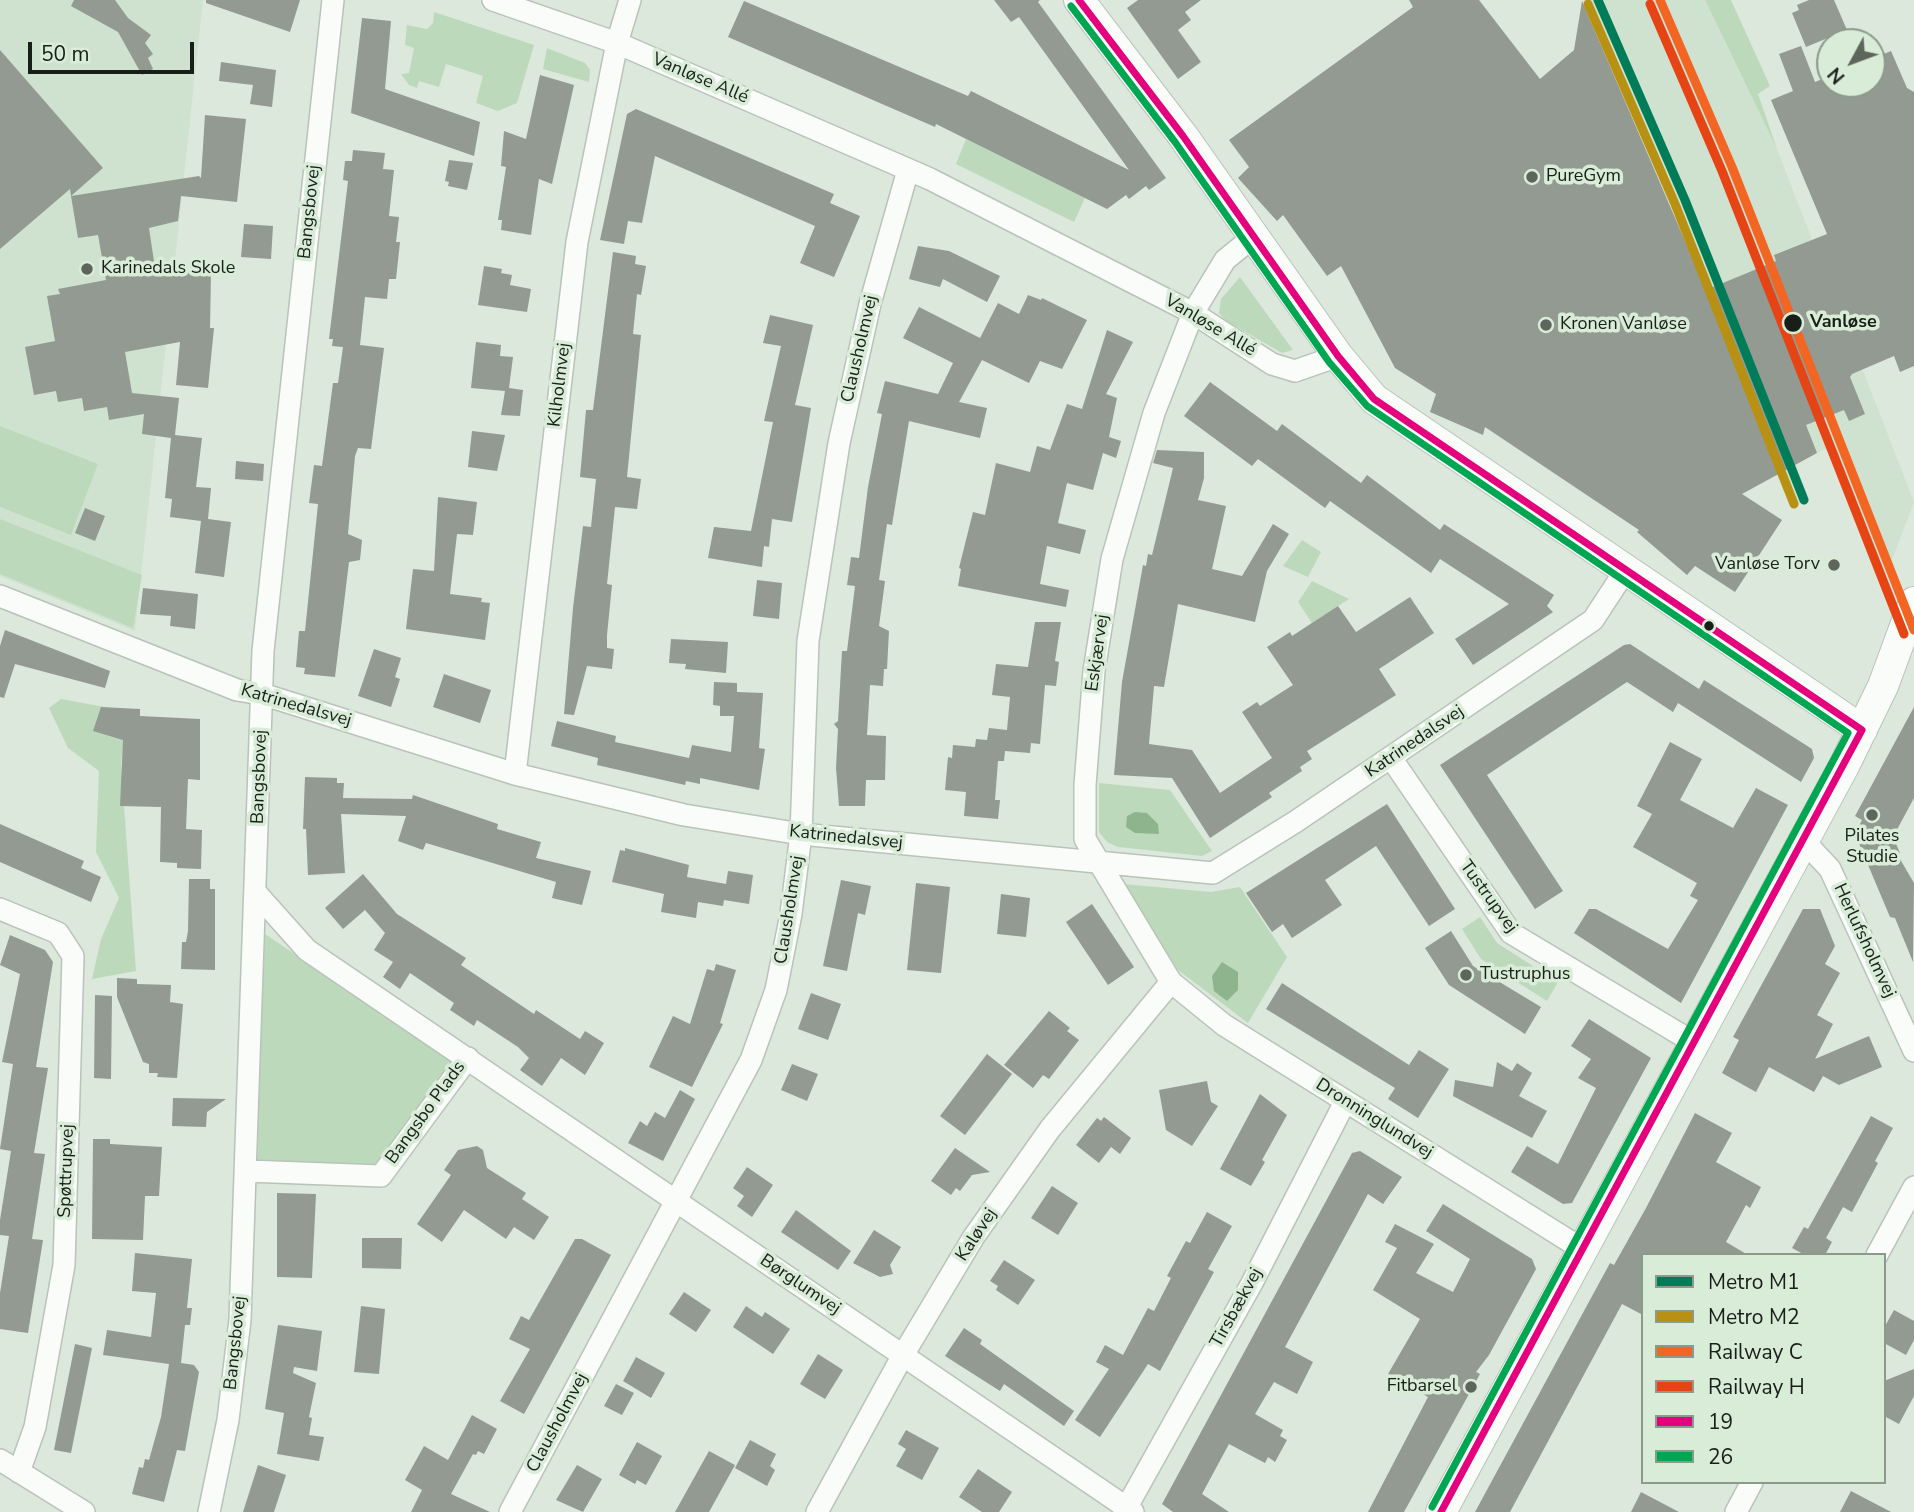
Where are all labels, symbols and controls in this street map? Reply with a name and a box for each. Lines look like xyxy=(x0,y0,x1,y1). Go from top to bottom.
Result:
scale bar xyxy=(32,28,198,72)
north arrow xyxy=(1816,28,1886,98)
text: 50 m xyxy=(41,40,90,68)
street label: Vanløse Allé xyxy=(649,49,751,109)
text: N xyxy=(1822,62,1851,89)
street label: Bangsbovej xyxy=(294,164,326,260)
place label: PureGym xyxy=(1546,166,1621,188)
marker: PureGym xyxy=(1524,169,1540,185)
place label: Karinedals Skole xyxy=(101,258,235,280)
marker: Karinedals Skole xyxy=(79,261,95,277)
street label: Vanløse Allé xyxy=(1161,290,1259,362)
street label: Clausholmvej xyxy=(837,293,883,405)
marker: Vanløse xyxy=(1782,312,1804,334)
place label: Vanløse xyxy=(1810,312,1877,334)
place label: Kronen Vanløse xyxy=(1560,314,1687,336)
marker: Kronen Vanløse xyxy=(1538,317,1554,333)
street label: Kilholmvej xyxy=(544,342,576,428)
place label: Vanløse Torv xyxy=(1715,554,1820,576)
marker: Vanløse Torv xyxy=(1826,557,1842,573)
street label: Eskjærvej xyxy=(1082,613,1114,693)
unlabelled marker xyxy=(1702,619,1716,633)
street label: Katrinedalsvej xyxy=(238,680,354,732)
street label: Katrinedalsvej xyxy=(1362,701,1468,783)
street label: Bangsbovej xyxy=(248,729,272,825)
marker: Pilates Studie xyxy=(1864,807,1880,823)
street label: Katrinedalsvej xyxy=(788,821,904,855)
place label: Pilates Studie xyxy=(1845,826,1899,868)
street label: Clausholmvej xyxy=(771,854,809,966)
street label: Tustrupvej xyxy=(1454,857,1522,937)
street label: Herlufsholmvej xyxy=(1828,880,1900,1002)
place label: Tustruphus xyxy=(1480,964,1571,986)
marker: Tustruphus xyxy=(1458,967,1474,983)
street label: Bangsbo Plads xyxy=(382,1057,470,1169)
street label: Dronninglundvej xyxy=(1311,1074,1437,1164)
street label: Spøttrupvej xyxy=(55,1124,79,1218)
street label: Kaløvej xyxy=(952,1204,1002,1266)
street label: Børglumvej xyxy=(756,1250,844,1320)
legend xyxy=(1641,1253,1886,1484)
street label: Tirsbækvej xyxy=(1206,1264,1268,1352)
text: Metro M1 xyxy=(1708,1268,1799,1296)
street label: Bangsbovej xyxy=(220,1295,252,1391)
text: Metro M2 xyxy=(1708,1303,1799,1331)
text: Railway C xyxy=(1708,1338,1803,1366)
street label: Clausholmvej xyxy=(523,1370,593,1476)
text: Railway H xyxy=(1708,1373,1805,1401)
place label: Fitbarsel xyxy=(1387,1376,1457,1398)
marker: Fitbarsel xyxy=(1463,1379,1479,1395)
text: 19 xyxy=(1708,1408,1733,1436)
text: 26 xyxy=(1708,1443,1733,1471)

